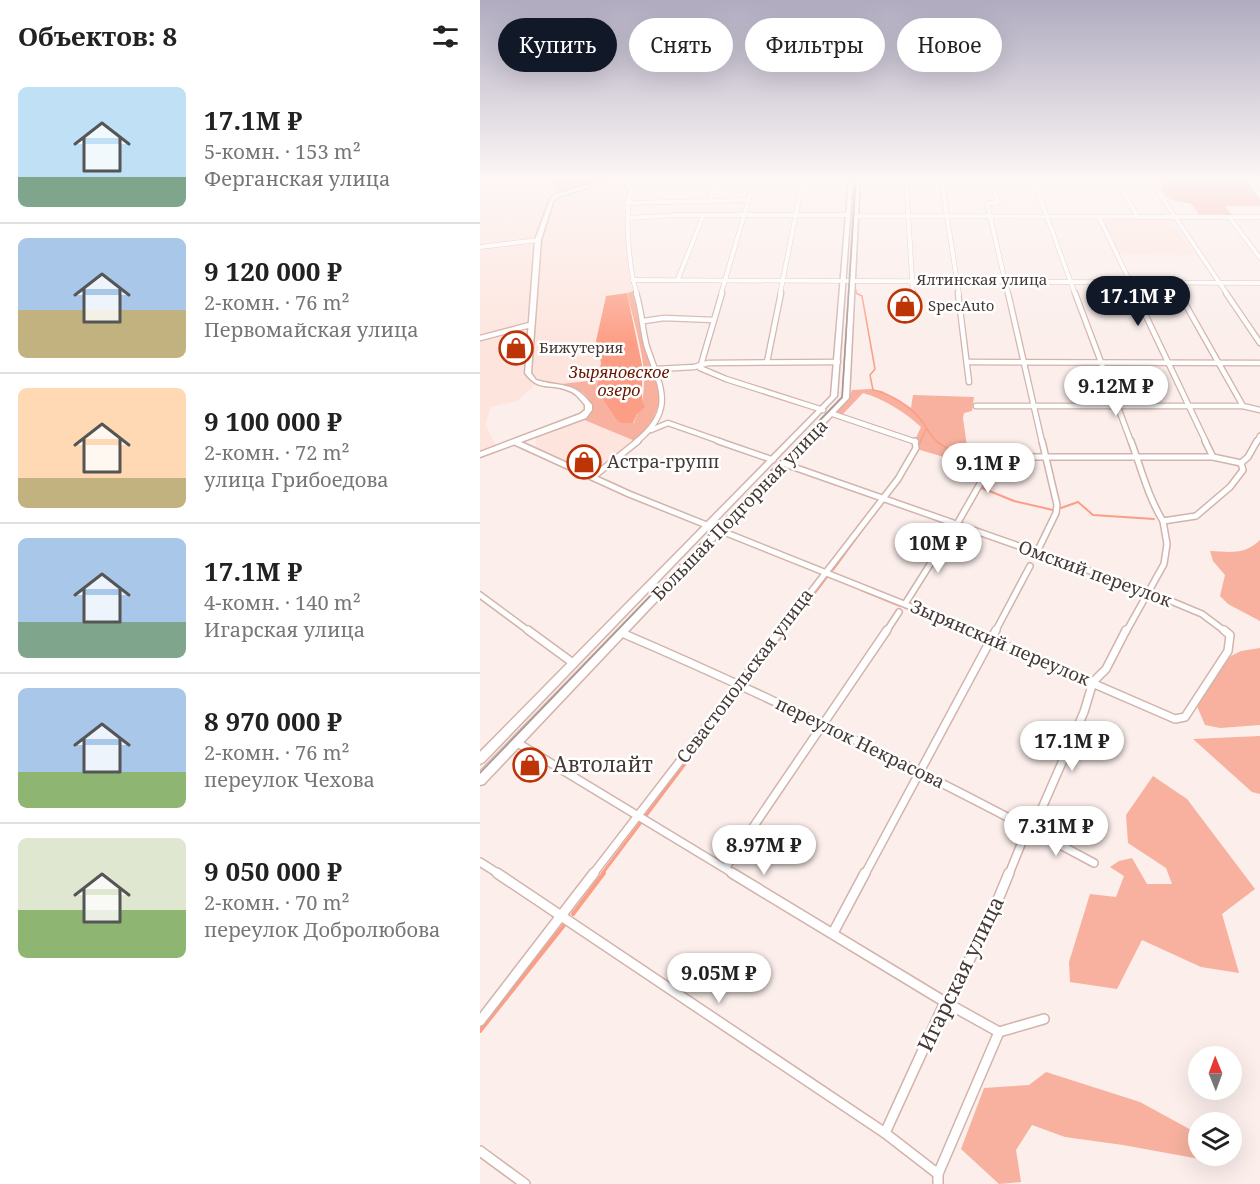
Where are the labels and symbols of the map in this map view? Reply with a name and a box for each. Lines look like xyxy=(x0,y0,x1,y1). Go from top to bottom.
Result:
street label: Ялтинская улица xyxy=(916,269,1047,289)
pin: 17.1M ₽ xyxy=(1083,276,1193,327)
shop icon: SpecAuto xyxy=(887,288,923,324)
place label: SpecAuto xyxy=(928,295,995,315)
shop icon: Бижутерия xyxy=(498,330,534,366)
place label: Бижутерия xyxy=(539,337,623,357)
water label: Зыряновское озеро xyxy=(569,361,670,401)
pin: 9.12M ₽ xyxy=(1061,366,1171,417)
street label: Большая Подгорная улица xyxy=(646,413,832,605)
pin: 9.1M ₽ xyxy=(939,443,1037,494)
shop icon: Астра-групп xyxy=(566,444,602,480)
place label: Астра-групп xyxy=(607,449,720,473)
pin: 10M ₽ xyxy=(896,523,980,574)
street label: Омский переулок xyxy=(1015,534,1176,612)
street label: Севастопольская улица xyxy=(671,583,818,768)
street label: Зырянский переулок xyxy=(907,593,1094,691)
street label: переулок Некрасова xyxy=(772,691,949,794)
pin: 17.1M ₽ xyxy=(1017,721,1127,772)
shop icon: Автолайт xyxy=(512,747,548,783)
place label: Автолайт xyxy=(553,750,653,778)
pin: 7.31M ₽ xyxy=(1001,806,1111,857)
pin: 8.97M ₽ xyxy=(709,825,819,876)
street label: Игарская улица xyxy=(910,891,1010,1056)
pin: 9.05M ₽ xyxy=(664,953,774,1004)
north arrow xyxy=(1188,1046,1242,1100)

